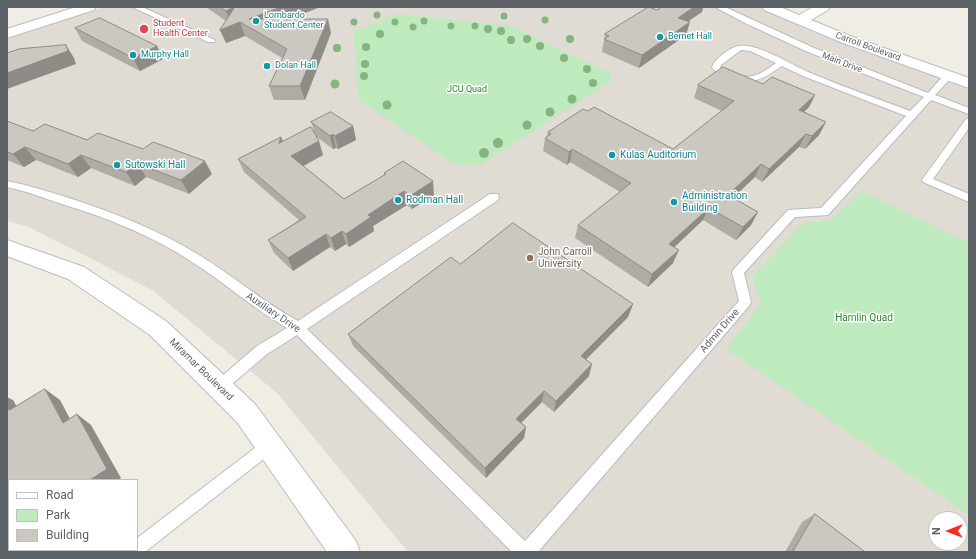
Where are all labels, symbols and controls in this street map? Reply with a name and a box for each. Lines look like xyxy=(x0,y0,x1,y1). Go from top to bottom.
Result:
place label: Lombardo Student Center xyxy=(264,11,324,32)
marker: Lombardo Student Center xyxy=(251,16,261,26)
place label: Student Health Center xyxy=(153,19,208,40)
marker: Student Health Center xyxy=(138,23,150,35)
street label: Carroll Boulevard xyxy=(834,30,902,64)
marker: Bernet Hall xyxy=(655,32,665,42)
place label: Bernet Hall xyxy=(668,32,712,42)
marker: Murphy Hall xyxy=(128,50,138,60)
place label: Murphy Hall xyxy=(141,50,189,60)
street label: Main Drive xyxy=(820,50,864,76)
marker: Dolan Hall xyxy=(262,61,272,71)
place label: Dolan Hall xyxy=(275,61,316,71)
park label: JCU Quad xyxy=(447,85,487,95)
place label: Kulas Auditorium xyxy=(620,149,696,161)
marker: Kulas Auditorium xyxy=(607,150,617,160)
place label: Sutowski Hall xyxy=(125,159,185,171)
marker: Sutowski Hall xyxy=(112,160,122,170)
place label: Administration Building xyxy=(682,190,747,214)
place label: Rodman Hall xyxy=(406,194,463,206)
marker: Rodman Hall xyxy=(393,195,403,205)
marker: Administration Building xyxy=(669,197,679,207)
place label: John Carroll University xyxy=(538,246,592,270)
marker: John Carroll University xyxy=(525,253,535,263)
street label: Auxiliary Drive xyxy=(244,290,302,336)
street label: Admin Drive xyxy=(698,307,742,355)
park label: Hamlin Quad xyxy=(835,312,893,324)
street label: Miramar Boulevard xyxy=(167,336,235,404)
legend xyxy=(8,479,138,551)
text: Road xyxy=(46,488,74,502)
text: Park xyxy=(46,508,70,522)
north arrow xyxy=(928,511,968,551)
text: N xyxy=(930,527,943,535)
text: Building xyxy=(46,528,89,542)

